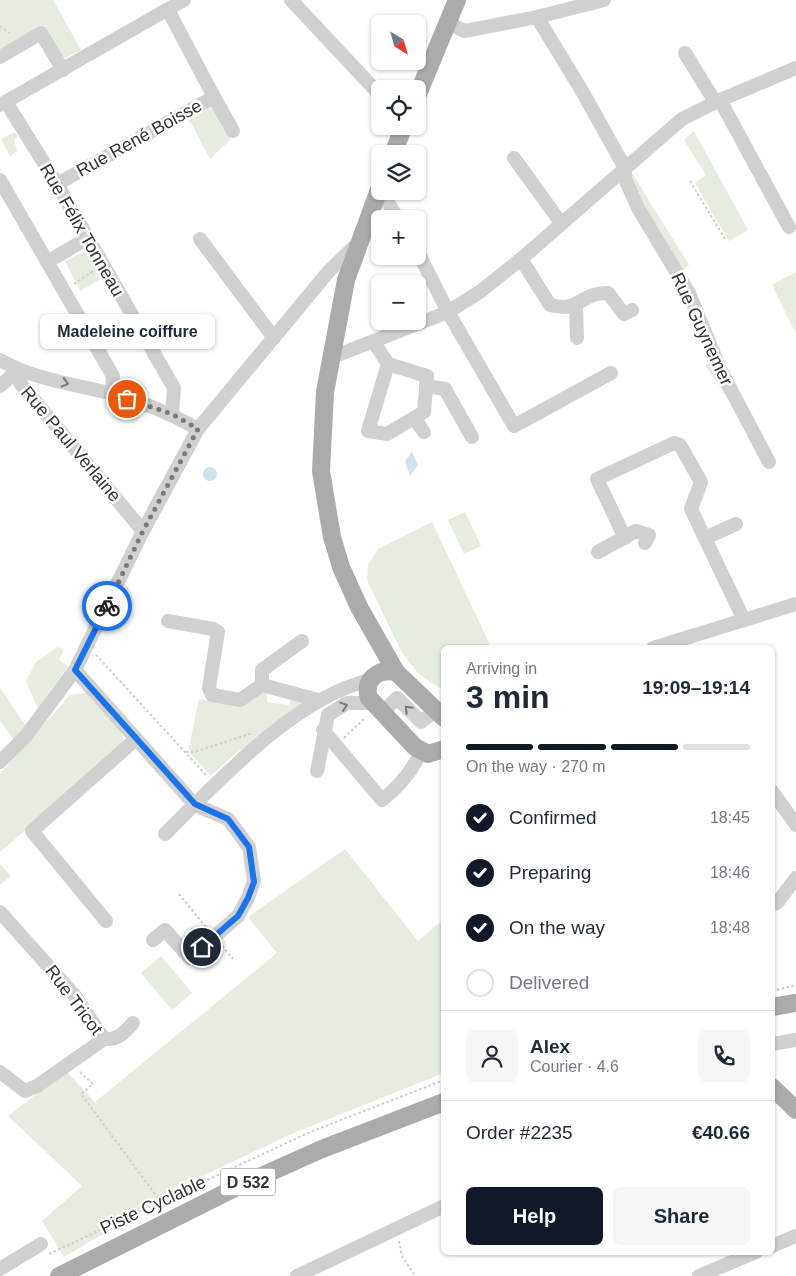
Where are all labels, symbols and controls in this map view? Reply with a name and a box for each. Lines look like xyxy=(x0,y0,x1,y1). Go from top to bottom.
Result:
north arrow xyxy=(371,15,426,70)
map controls xyxy=(371,15,426,330)
button: locate xyxy=(371,80,426,135)
street label: Rue René Boisse xyxy=(73,95,205,181)
button: layers xyxy=(371,145,426,200)
street label: Rue Félix Tonneau xyxy=(36,160,128,300)
button: + xyxy=(371,210,426,265)
street label: Rue Guynemer xyxy=(667,269,737,389)
button: − xyxy=(371,275,426,330)
callout: Madeleine coiffure xyxy=(39,314,214,349)
text: Madeleine coiffure xyxy=(57,323,198,340)
one-way arrow xyxy=(61,377,70,388)
pin xyxy=(106,378,148,420)
street label: Rue Paul Verlaine xyxy=(17,382,125,506)
icon: bag xyxy=(113,385,141,413)
courier xyxy=(82,581,132,631)
icon: bike xyxy=(93,592,121,620)
text: Arriving in xyxy=(466,660,537,677)
text: 19:09–19:14 xyxy=(642,677,750,698)
text: 3 min xyxy=(466,679,550,715)
one-way arrow xyxy=(339,702,348,712)
one-way arrow xyxy=(405,706,414,715)
text: On the way · 270 m xyxy=(466,758,606,775)
icon: check xyxy=(466,804,494,832)
text: Confirmed xyxy=(509,807,597,828)
text: 18:45 xyxy=(710,809,750,826)
icon: check xyxy=(466,859,494,887)
text: Preparing xyxy=(509,862,591,883)
text: 18:46 xyxy=(710,864,750,881)
icon: check xyxy=(466,914,494,942)
text: On the way xyxy=(509,917,605,938)
text: 18:48 xyxy=(710,919,750,936)
pin xyxy=(181,926,223,968)
icon: home xyxy=(188,933,216,961)
street label: Rue Tricot xyxy=(41,961,107,1039)
text: Delivered xyxy=(509,972,589,993)
button: person xyxy=(466,1030,518,1082)
button: phone xyxy=(698,1030,750,1082)
text: Alex xyxy=(530,1036,570,1057)
text: Courier · 4.6 xyxy=(530,1058,619,1075)
text: Order #2235 xyxy=(466,1122,573,1143)
text: €40.66 xyxy=(692,1122,750,1143)
road number: D 532 xyxy=(220,1168,276,1196)
street label: Piste Cyclable xyxy=(97,1172,209,1238)
button: Help xyxy=(466,1187,603,1245)
button: Share xyxy=(613,1187,750,1245)

